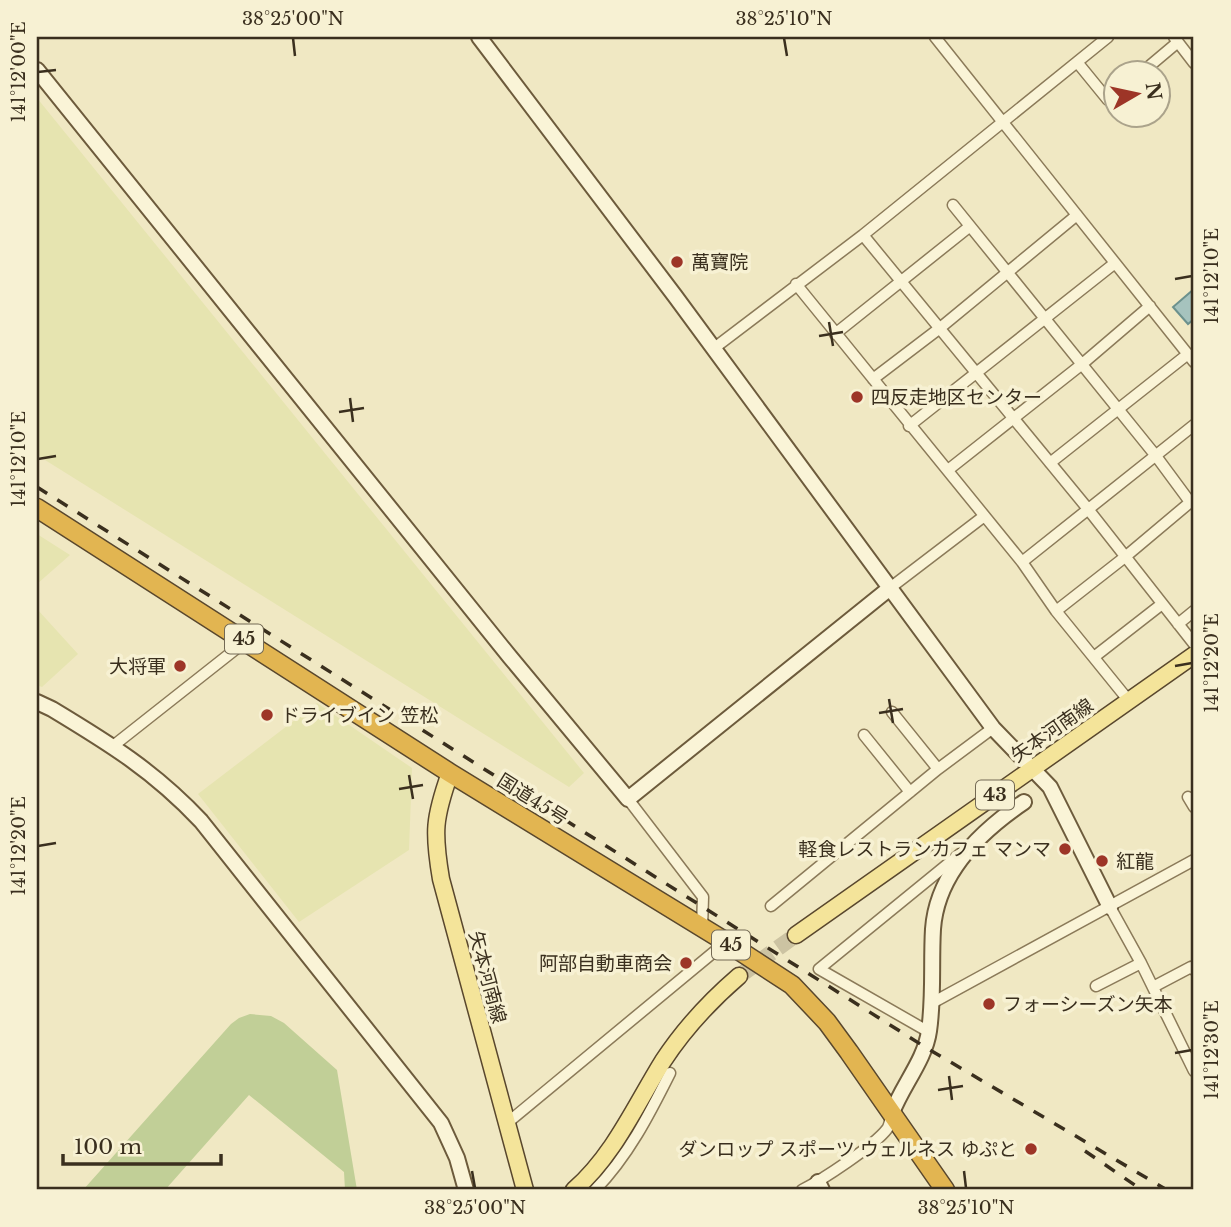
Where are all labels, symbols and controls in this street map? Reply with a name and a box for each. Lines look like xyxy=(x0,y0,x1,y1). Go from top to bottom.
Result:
text: 38°25'00"N xyxy=(242,8,344,30)
text: 38°25'10"N xyxy=(735,8,833,30)
text: 141°12'00"E xyxy=(8,21,30,123)
north arrow xyxy=(1102,60,1172,130)
text: N xyxy=(1141,81,1166,102)
text: 141°12'10"E xyxy=(1201,228,1223,324)
place label: 萬寶院 xyxy=(691,251,748,274)
marker: 萬寶院 xyxy=(669,254,685,270)
place label: 四反走地区センター xyxy=(871,386,1042,409)
marker: 四反走地区センター xyxy=(849,389,865,405)
text: 141°12'10"E xyxy=(8,411,30,507)
text: 141°12'20"E xyxy=(1201,613,1223,713)
road number: 45 xyxy=(225,624,263,654)
place label: 大将軍 xyxy=(109,655,166,678)
marker: 大将軍 xyxy=(172,658,188,674)
street label: 矢本河南線 xyxy=(1007,694,1098,767)
place label: ドライブイン 笠松 xyxy=(281,704,438,727)
marker: ドライブイン 笠松 xyxy=(259,707,275,723)
street label: 国道45号 xyxy=(493,769,572,830)
road number: 43 xyxy=(976,780,1014,810)
text: 141°12'20"E xyxy=(8,796,30,896)
place label: 軽食レストランカフェ マンマ xyxy=(799,838,1051,861)
marker: 軽食レストランカフェ マンマ xyxy=(1057,841,1073,857)
place label: 紅龍 xyxy=(1116,850,1154,873)
marker: 紅龍 xyxy=(1094,853,1110,869)
street label: 矢本河南線 xyxy=(464,928,511,1026)
road number: 45 xyxy=(712,930,750,960)
place label: 阿部自動車商会 xyxy=(539,952,672,975)
marker: 阿部自動車商会 xyxy=(678,955,694,971)
place label: フォーシーズン矢本 xyxy=(1003,993,1173,1016)
marker: フォーシーズン矢本 xyxy=(981,996,997,1012)
text: 141°12'30"E xyxy=(1201,1000,1223,1100)
scale bar xyxy=(63,1122,220,1166)
text: 100 m xyxy=(74,1134,142,1160)
place label: ダンロップ スポーツ ウェルネス ゆぷと xyxy=(679,1138,1017,1161)
marker: ダンロップ スポーツ ウェルネス ゆぷと xyxy=(1023,1141,1039,1157)
text: 38°25'00"N xyxy=(424,1197,526,1219)
text: 38°25'10"N xyxy=(917,1197,1015,1219)

